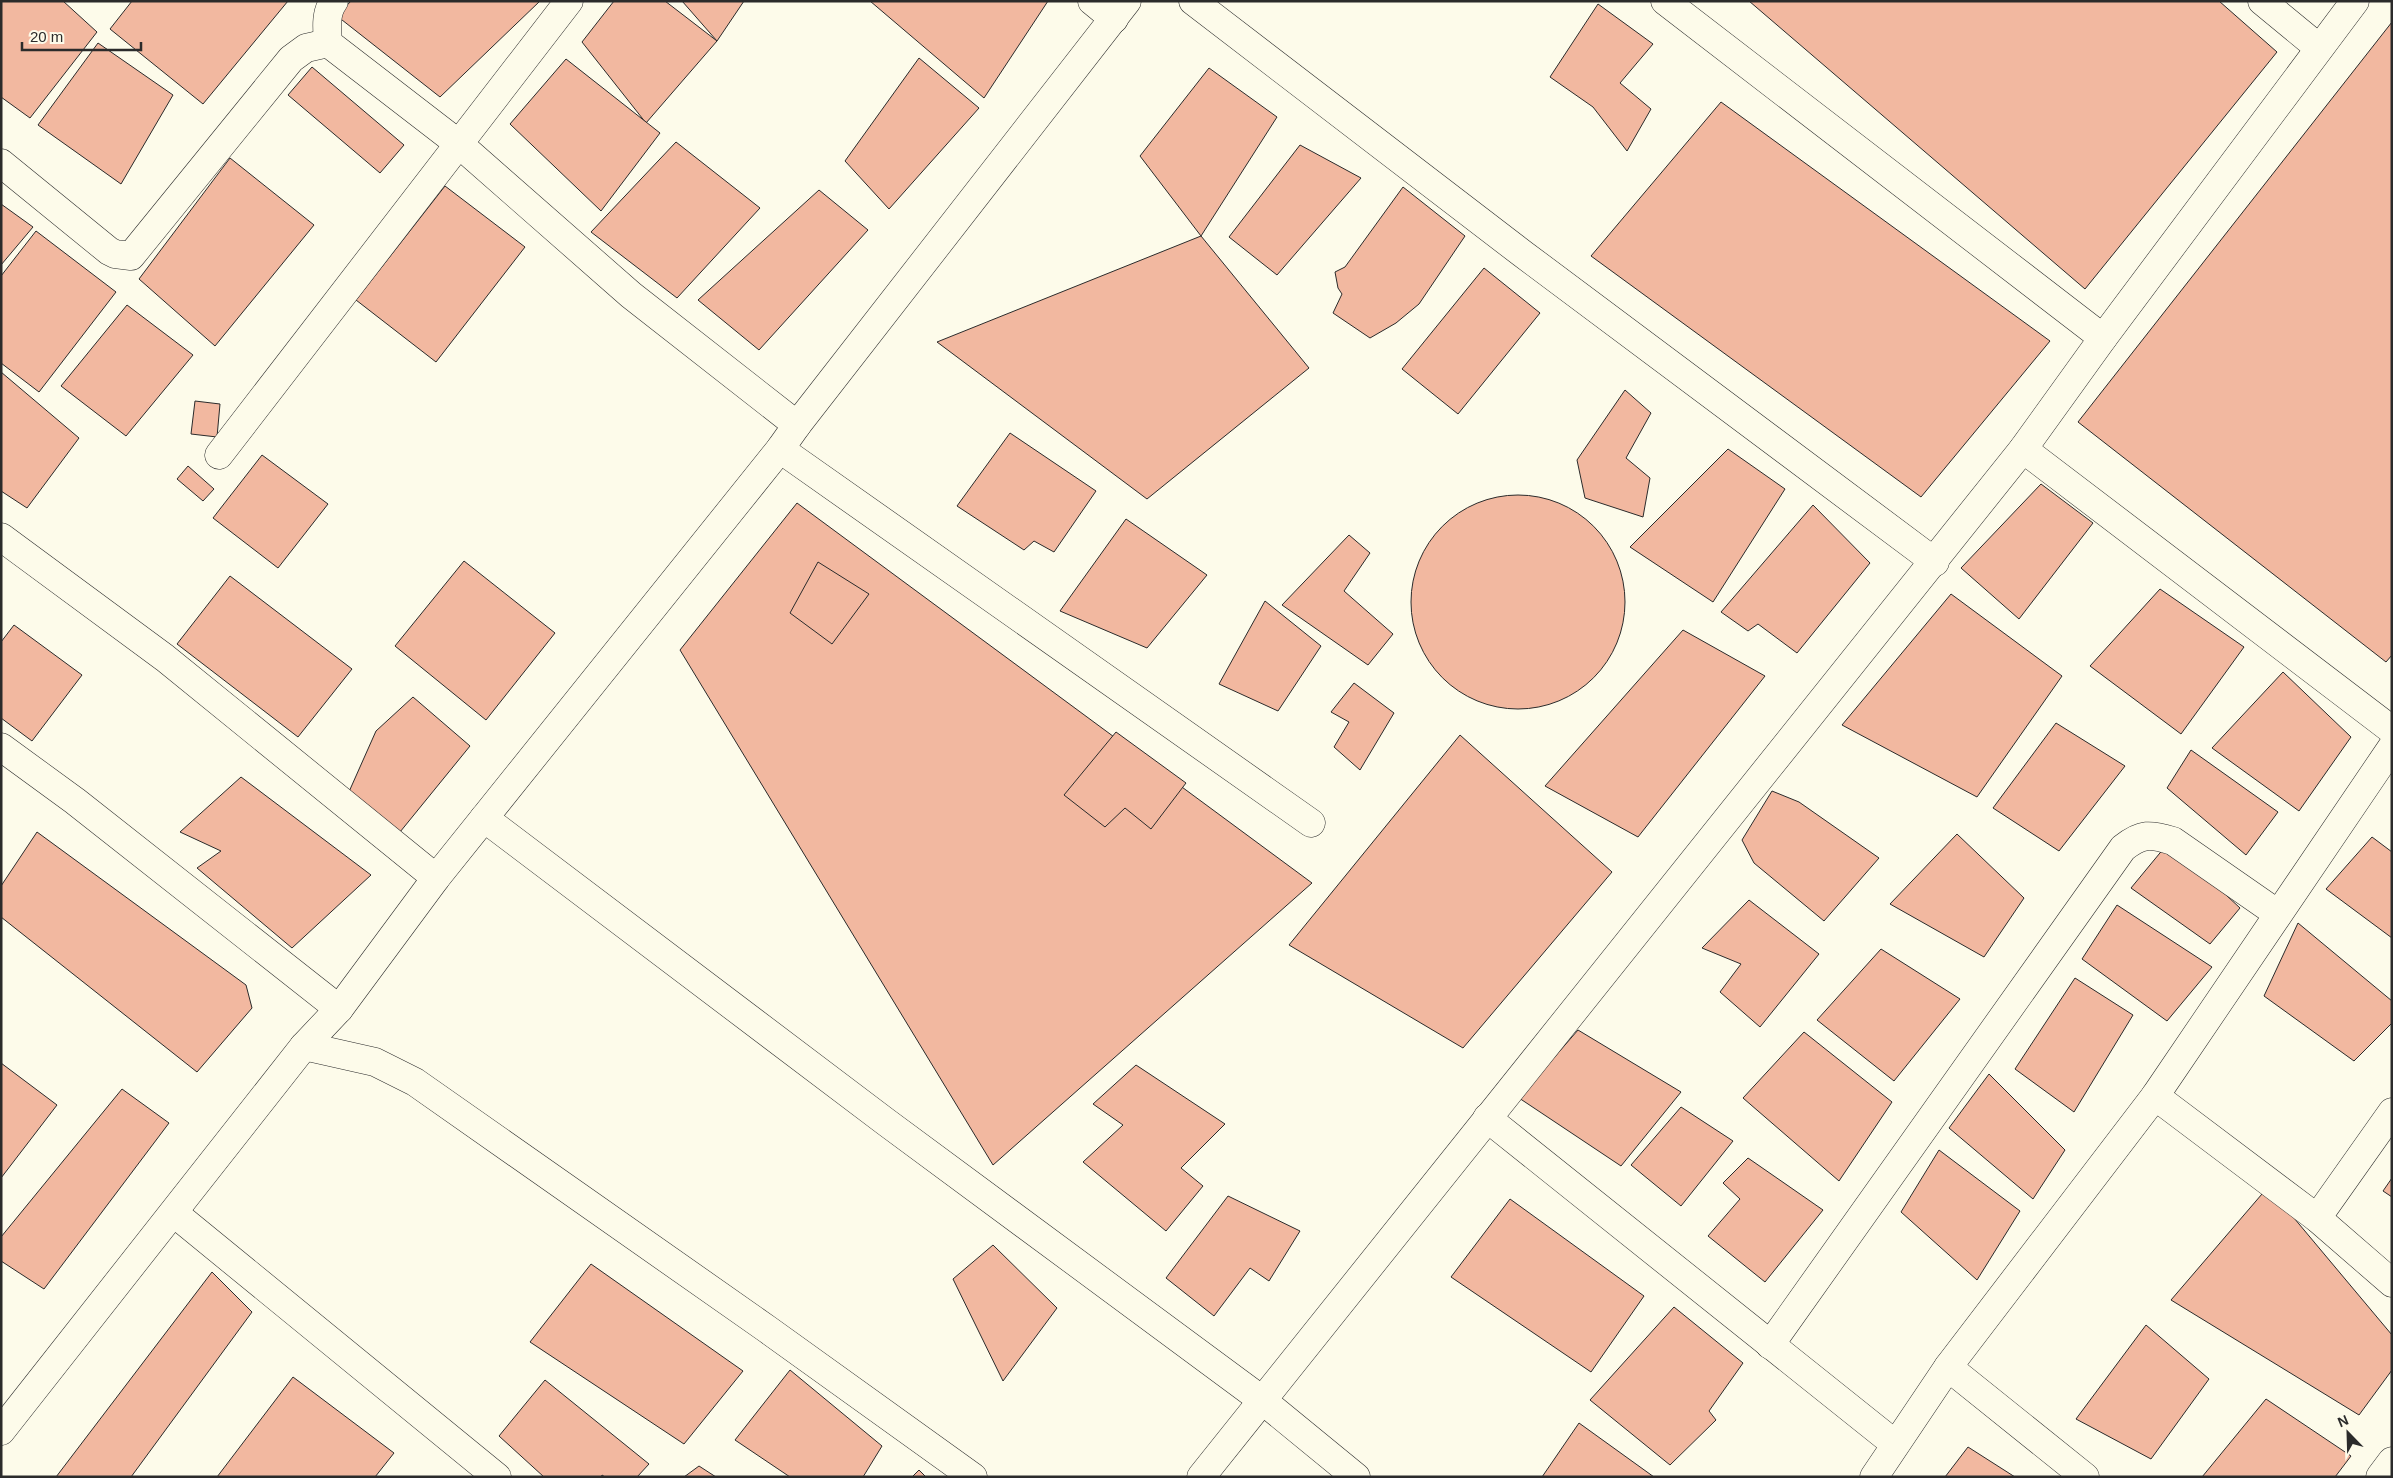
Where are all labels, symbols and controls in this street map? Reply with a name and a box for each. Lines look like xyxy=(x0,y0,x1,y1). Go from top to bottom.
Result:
scale bar xyxy=(22,20,141,52)
text: 20 m xyxy=(30,28,63,45)
north arrow xyxy=(2323,1408,2373,1458)
text: N xyxy=(2335,1412,2351,1430)

